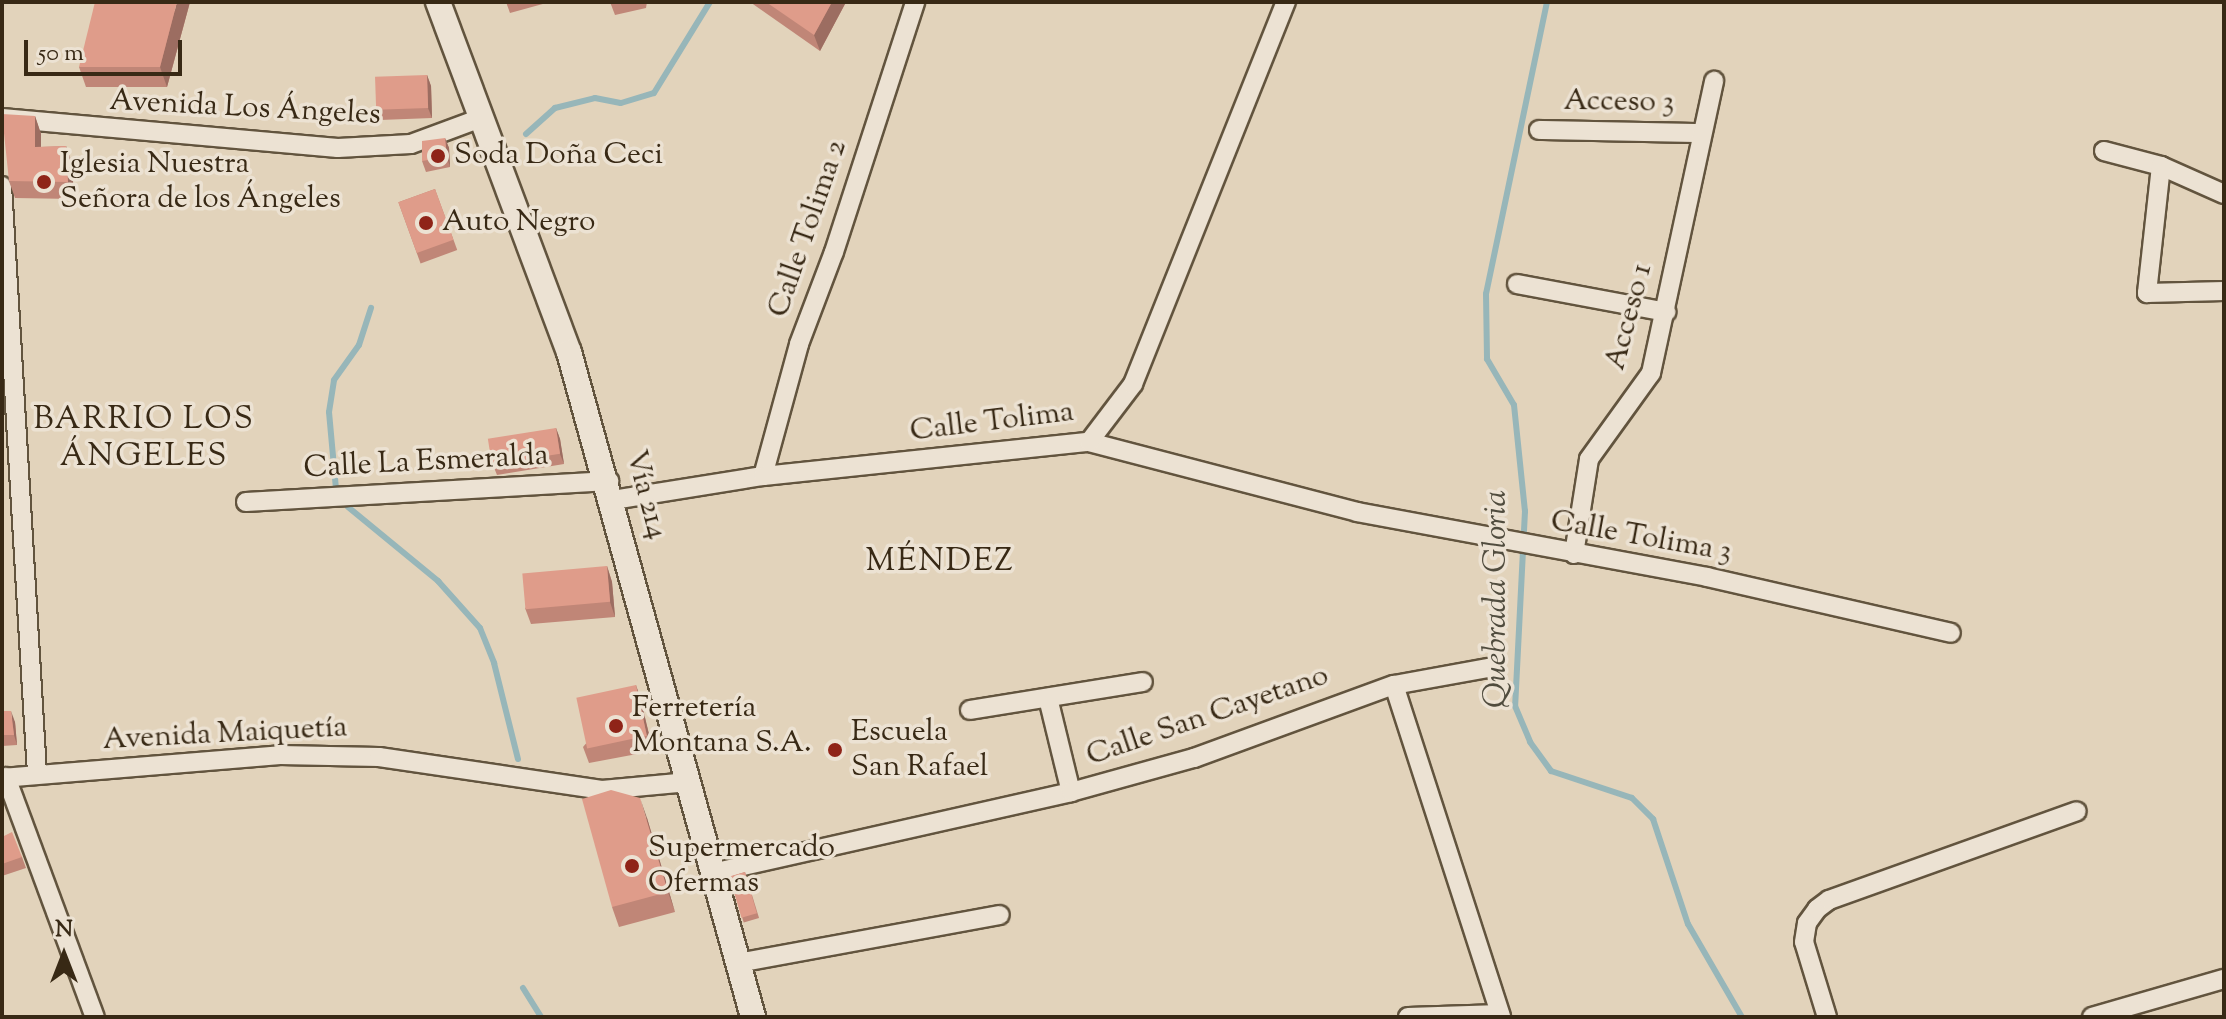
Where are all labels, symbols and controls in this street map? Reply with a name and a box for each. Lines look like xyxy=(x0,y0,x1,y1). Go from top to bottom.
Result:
scale bar xyxy=(28,24,186,74)
text: 50 m xyxy=(38,37,84,71)
street label: Avenida Los Ángeles xyxy=(109,84,381,134)
street label: Acceso 3 xyxy=(1563,84,1675,122)
street label: Calle Tolima 2 xyxy=(762,136,856,322)
place label: Soda Doña Ceci xyxy=(454,138,663,174)
place label: Iglesia Nuestra Señora de los Ángeles xyxy=(60,147,341,218)
marker: Soda Doña Ceci xyxy=(429,147,447,165)
marker: Iglesia Nuestra Señora de los Ángeles xyxy=(35,173,53,191)
place label: Auto Negro xyxy=(442,205,595,241)
marker: Auto Negro xyxy=(417,214,435,232)
street label: Acceso 1 xyxy=(1599,260,1661,374)
street label: Calle Tolima xyxy=(908,395,1076,451)
district label: BARRIO LOS ÁNGELES xyxy=(33,402,255,477)
street label: Calle La Esmeralda xyxy=(303,439,549,487)
street label: Vía 214 xyxy=(616,447,674,543)
water label: Quebrada Gloria xyxy=(1478,490,1516,708)
street label: Calle Tolima 3 xyxy=(1548,504,1734,572)
district label: MÉNDEZ xyxy=(866,543,1014,581)
street label: Calle San Cayetano xyxy=(1082,659,1334,775)
place label: Ferretería Montana S.A. xyxy=(632,691,812,762)
street label: Avenida Maiquetía xyxy=(102,711,348,759)
place label: Escuela San Rafael xyxy=(851,715,988,786)
marker: Ferretería Montana S.A. xyxy=(607,717,625,735)
marker: Escuela San Rafael xyxy=(826,741,844,759)
place label: Supermercado Ofermas xyxy=(648,831,835,902)
marker: Supermercado Ofermas xyxy=(623,857,641,875)
north arrow xyxy=(24,915,104,995)
text: N xyxy=(55,915,73,947)

